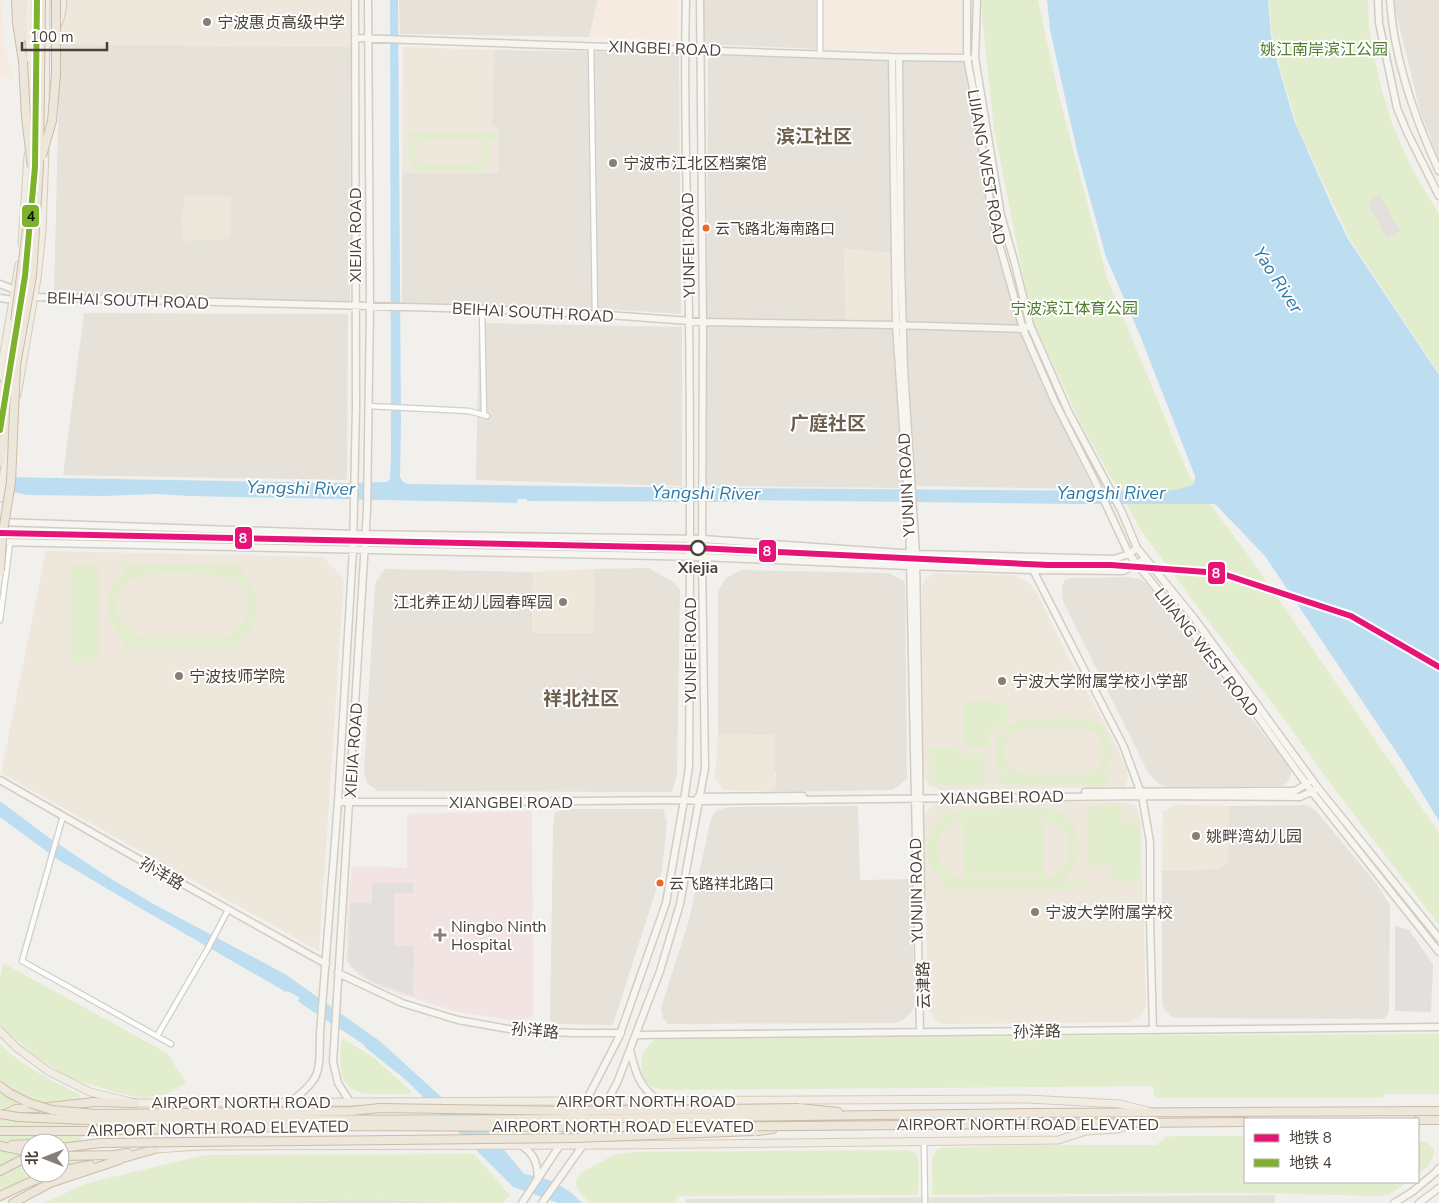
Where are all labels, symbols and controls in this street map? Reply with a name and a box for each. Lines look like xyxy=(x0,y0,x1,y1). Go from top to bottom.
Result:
place label: 宁波惠贞高级中学 xyxy=(217,12,345,34)
marker: 宁波惠贞高级中学 xyxy=(201,16,213,28)
scale bar xyxy=(22,20,108,52)
text: 100 m xyxy=(30,27,74,47)
street label: XINGBEI ROAD xyxy=(608,36,722,62)
park label: 姚江南岸滨江公园 xyxy=(1260,39,1388,61)
street label: LIJIANG WEST ROAD xyxy=(961,88,1011,247)
district label: 滨江社区 xyxy=(776,124,852,150)
place label: 宁波市江北区档案馆 xyxy=(623,153,767,175)
marker: 宁波市江北区档案馆 xyxy=(607,157,619,169)
street label: XIEJIA ROAD xyxy=(345,187,367,283)
street label: YUNFEI ROAD xyxy=(677,192,701,299)
line badge: 4 xyxy=(21,204,40,228)
text: 4 xyxy=(27,207,36,226)
place label: 云飞路北海南路口 xyxy=(715,219,835,239)
marker: 云飞路北海南路口 xyxy=(701,223,711,233)
water label: Yao River xyxy=(1248,242,1309,318)
street label: BEIHAI SOUTH ROAD xyxy=(47,287,209,315)
street label: BEIHAI SOUTH ROAD xyxy=(451,298,615,328)
park label: 宁波滨江体育公园 xyxy=(1010,298,1138,320)
district label: 广庭社区 xyxy=(790,411,866,437)
street label: YUNJIN ROAD xyxy=(893,432,921,539)
water label: Yangshi River xyxy=(246,475,356,501)
water label: Yangshi River xyxy=(651,480,761,506)
water label: Yangshi River xyxy=(1057,481,1166,505)
line badge: 8 xyxy=(234,526,253,550)
text: 8 xyxy=(239,529,247,548)
line badge: 8 xyxy=(758,539,777,563)
marker: Xiejia xyxy=(690,540,706,556)
text: 8 xyxy=(763,542,771,561)
place label: Xiejia xyxy=(677,557,718,579)
line badge: 8 xyxy=(1207,561,1226,585)
text: 8 xyxy=(1212,564,1220,583)
street label: LIJIANG WEST ROAD xyxy=(1149,584,1263,722)
place label: 江北养正幼儿园春晖园 xyxy=(393,592,553,614)
marker: 江北养正幼儿园春晖园 xyxy=(557,596,569,608)
street label: YUNFEI ROAD xyxy=(680,597,702,704)
place label: 宁波技师学院 xyxy=(189,666,285,688)
marker: 宁波技师学院 xyxy=(173,670,185,682)
place label: 宁波大学附属学校小学部 xyxy=(1012,671,1188,693)
marker: 宁波大学附属学校小学部 xyxy=(996,675,1008,687)
district label: 祥北社区 xyxy=(543,686,619,712)
street label: XIEJIA ROAD xyxy=(340,702,368,798)
street label: XIANGBEI ROAD xyxy=(940,786,1064,810)
street label: XIANGBEI ROAD xyxy=(449,792,573,814)
place label: 姚畔湾幼儿园 xyxy=(1206,826,1302,848)
marker: 姚畔湾幼儿园 xyxy=(1190,830,1202,842)
street label: YUNJIN ROAD xyxy=(905,838,929,943)
street label: 孙洋路 xyxy=(135,852,188,895)
place label: 云飞路祥北路口 xyxy=(669,874,774,894)
marker: 云飞路祥北路口 xyxy=(655,878,665,888)
place label: 宁波大学附属学校 xyxy=(1045,902,1173,924)
marker: 宁波大学附属学校 xyxy=(1029,906,1041,918)
place label: Ningbo Ninth Hospital xyxy=(451,916,547,956)
marker: Ningbo Ninth Hospital xyxy=(433,928,447,942)
street label: 云津路 xyxy=(913,961,935,1009)
street label: 孙洋路 xyxy=(510,1018,560,1044)
street label: 孙洋路 xyxy=(1013,1021,1061,1043)
street label: AIRPORT NORTH ROAD xyxy=(556,1091,736,1113)
street label: AIRPORT NORTH ROAD xyxy=(151,1092,331,1114)
street label: AIRPORT NORTH ROAD ELEVATED xyxy=(897,1114,1159,1136)
street label: AIRPORT NORTH ROAD ELEVATED xyxy=(87,1116,349,1142)
street label: AIRPORT NORTH ROAD ELEVATED xyxy=(492,1116,754,1138)
legend xyxy=(1244,1118,1419,1183)
text: 地铁 8 xyxy=(1289,1128,1332,1148)
north arrow xyxy=(20,1133,70,1183)
text: 北 xyxy=(23,1151,42,1165)
text: 地铁 4 xyxy=(1289,1153,1332,1173)

